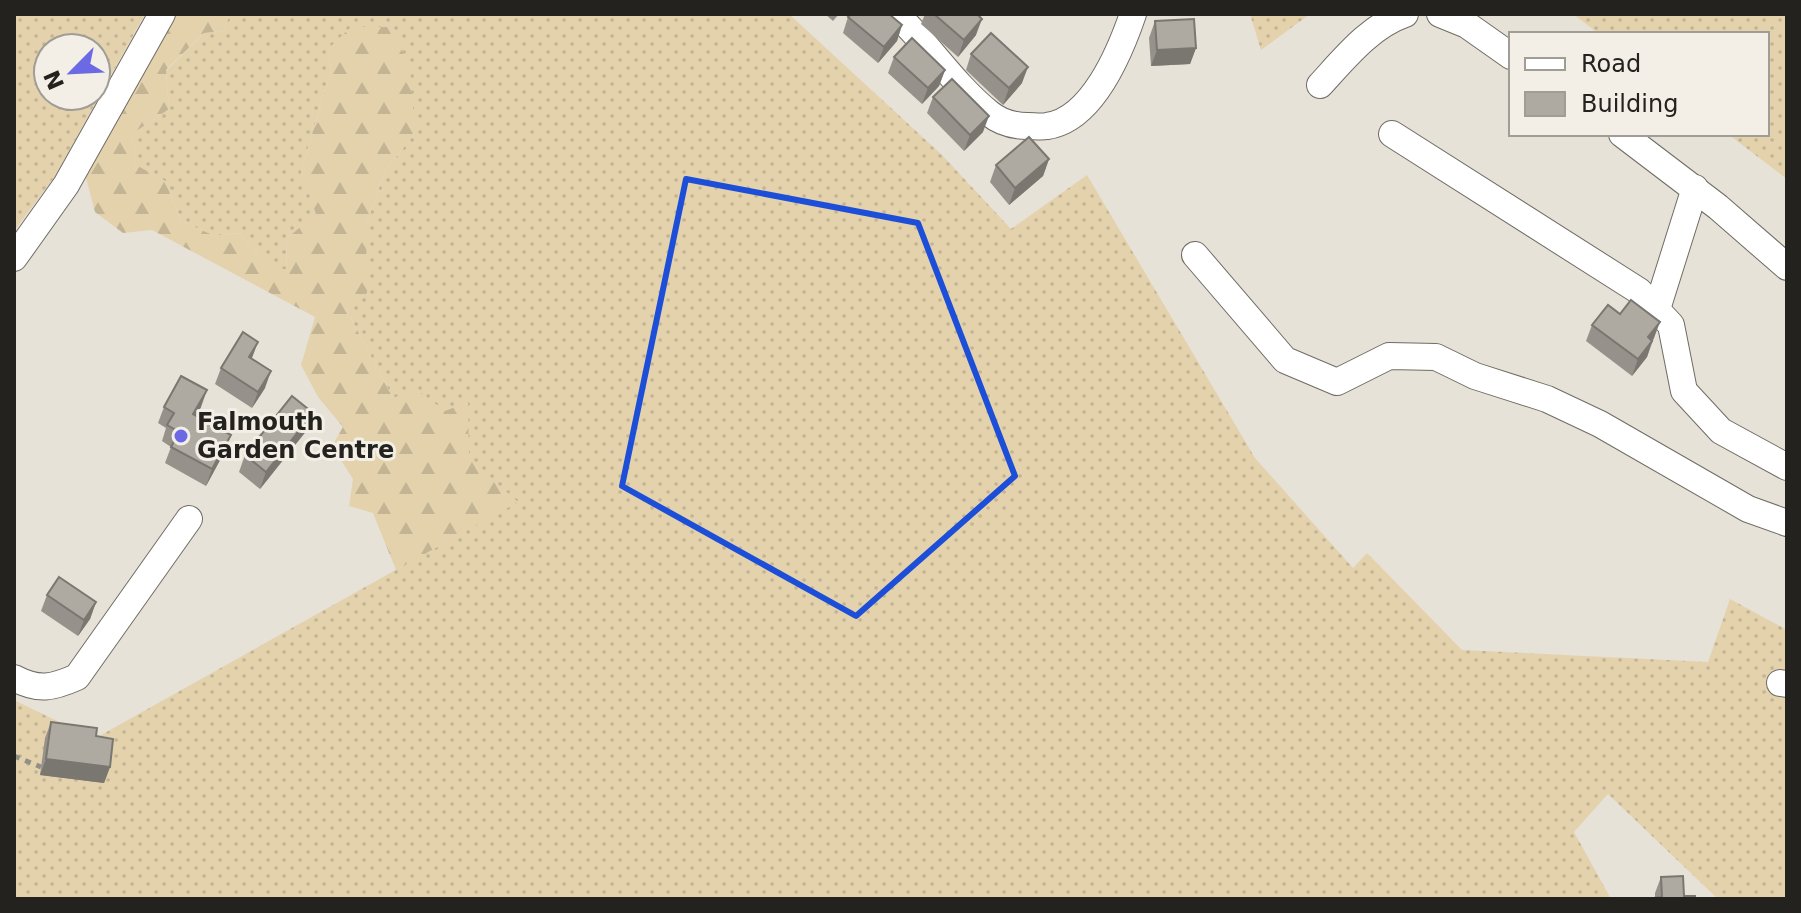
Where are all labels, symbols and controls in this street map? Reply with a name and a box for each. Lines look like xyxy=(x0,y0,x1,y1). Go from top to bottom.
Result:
north arrow xyxy=(32,32,112,112)
legend xyxy=(1509,32,1769,136)
text: Road xyxy=(1581,50,1641,78)
text: N xyxy=(39,66,69,93)
text: Building xyxy=(1581,90,1678,118)
place label: Falmouth Garden Centre xyxy=(197,408,394,464)
marker: Falmouth Garden Centre xyxy=(172,427,190,445)

